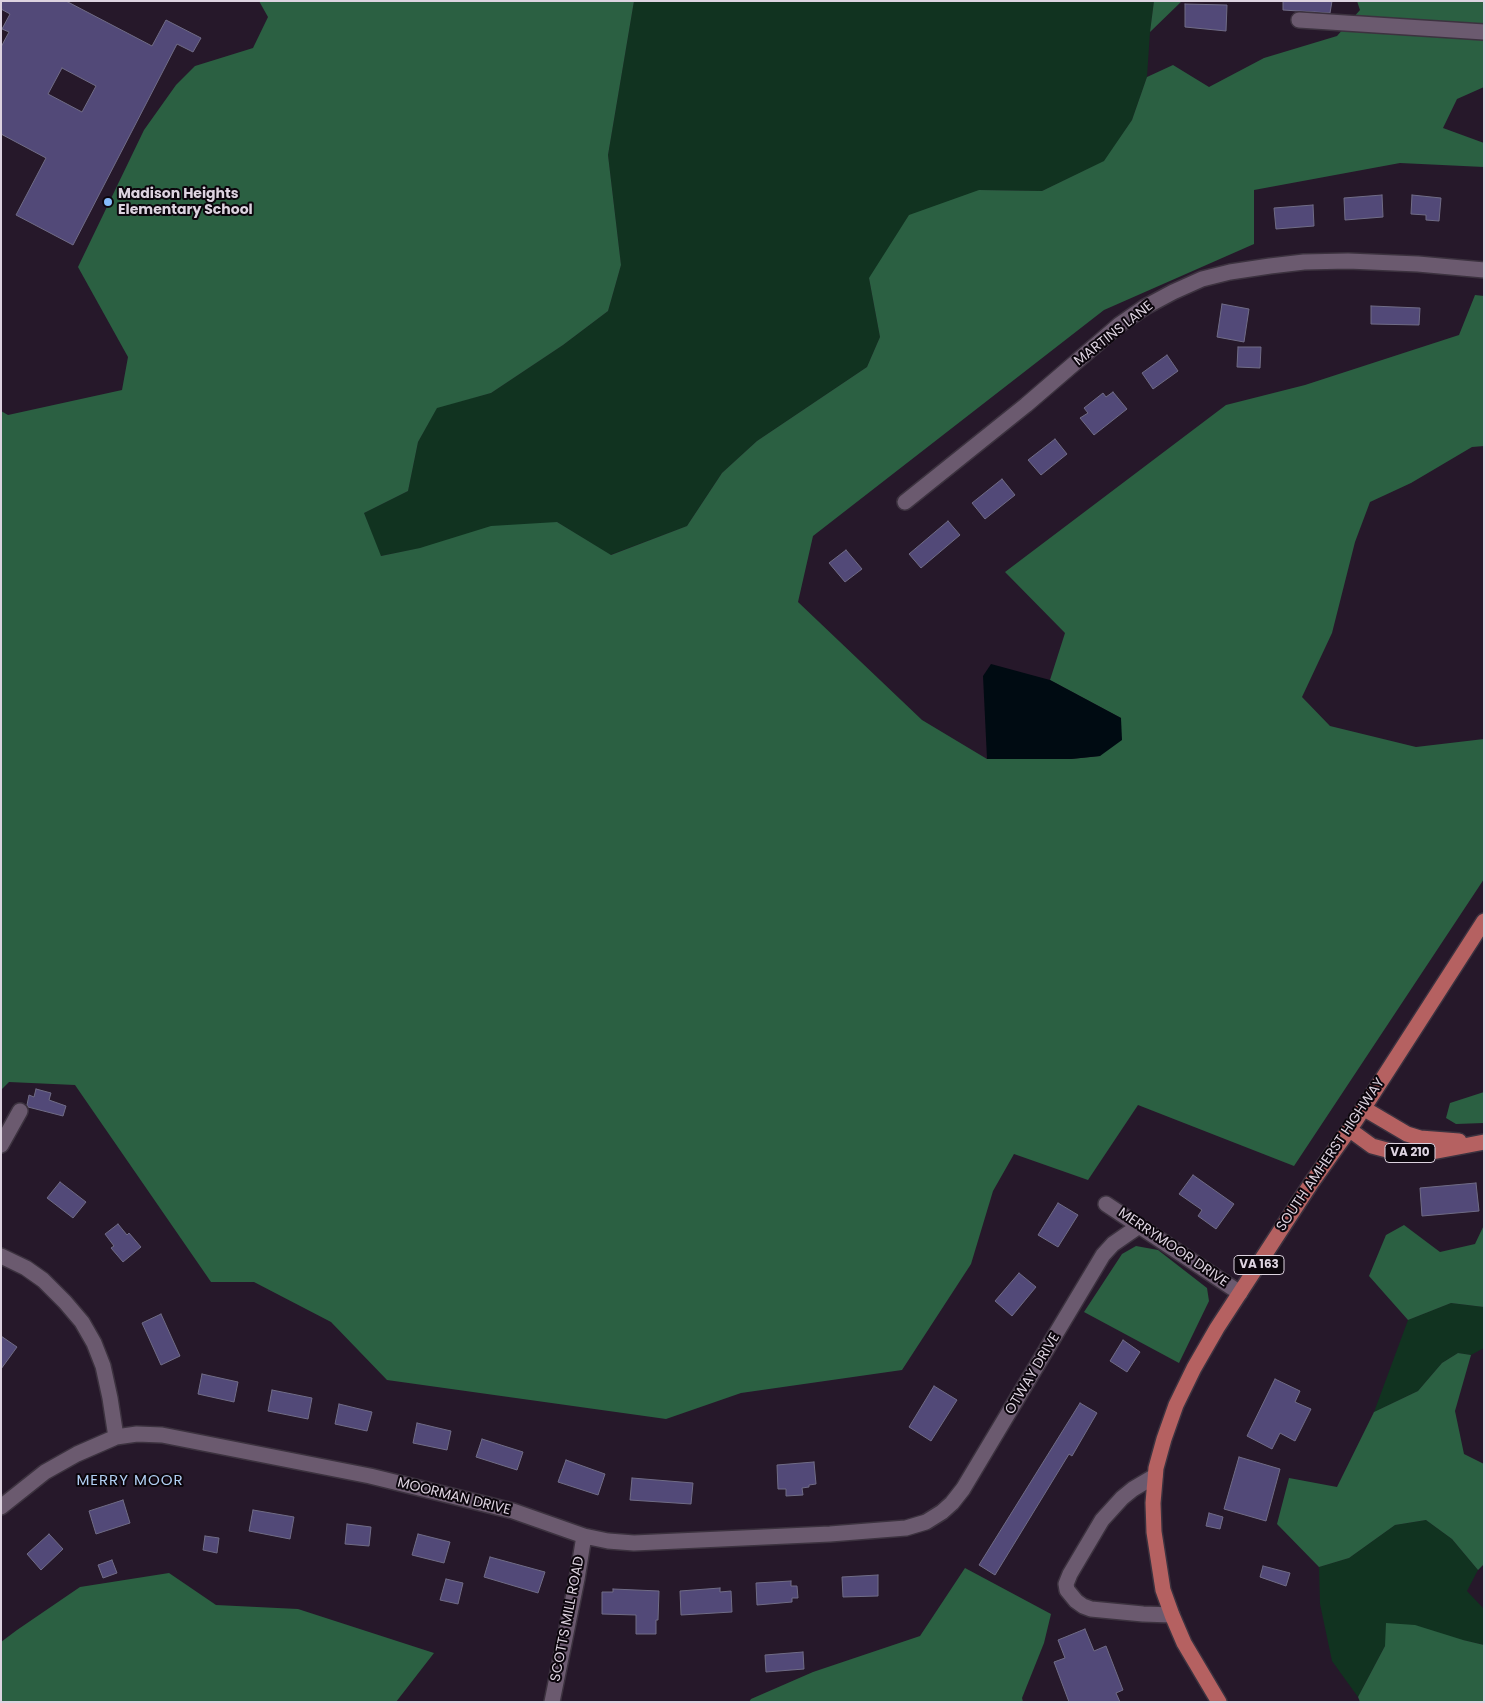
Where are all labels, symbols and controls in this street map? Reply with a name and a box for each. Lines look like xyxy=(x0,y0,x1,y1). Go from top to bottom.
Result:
place label: Madison Heights Elementary School xyxy=(118,186,253,218)
marker: Madison Heights Elementary School xyxy=(102,196,114,208)
street label: MARTINS LANE xyxy=(1071,298,1157,370)
street label: SOUTH AMHERST HIGHWAY xyxy=(1273,1075,1389,1235)
road number: VA 210 xyxy=(1385,1144,1435,1162)
street label: MERRYMOOR DRIVE xyxy=(1115,1205,1231,1291)
road number: VA 163 xyxy=(1234,1256,1284,1274)
street label: OTWAY DRIVE xyxy=(1002,1330,1064,1418)
district label: MERRY MOOR xyxy=(75,1472,185,1490)
street label: MOORMAN DRIVE xyxy=(396,1475,512,1519)
street label: SCOTTS MILL ROAD xyxy=(548,1555,588,1683)

